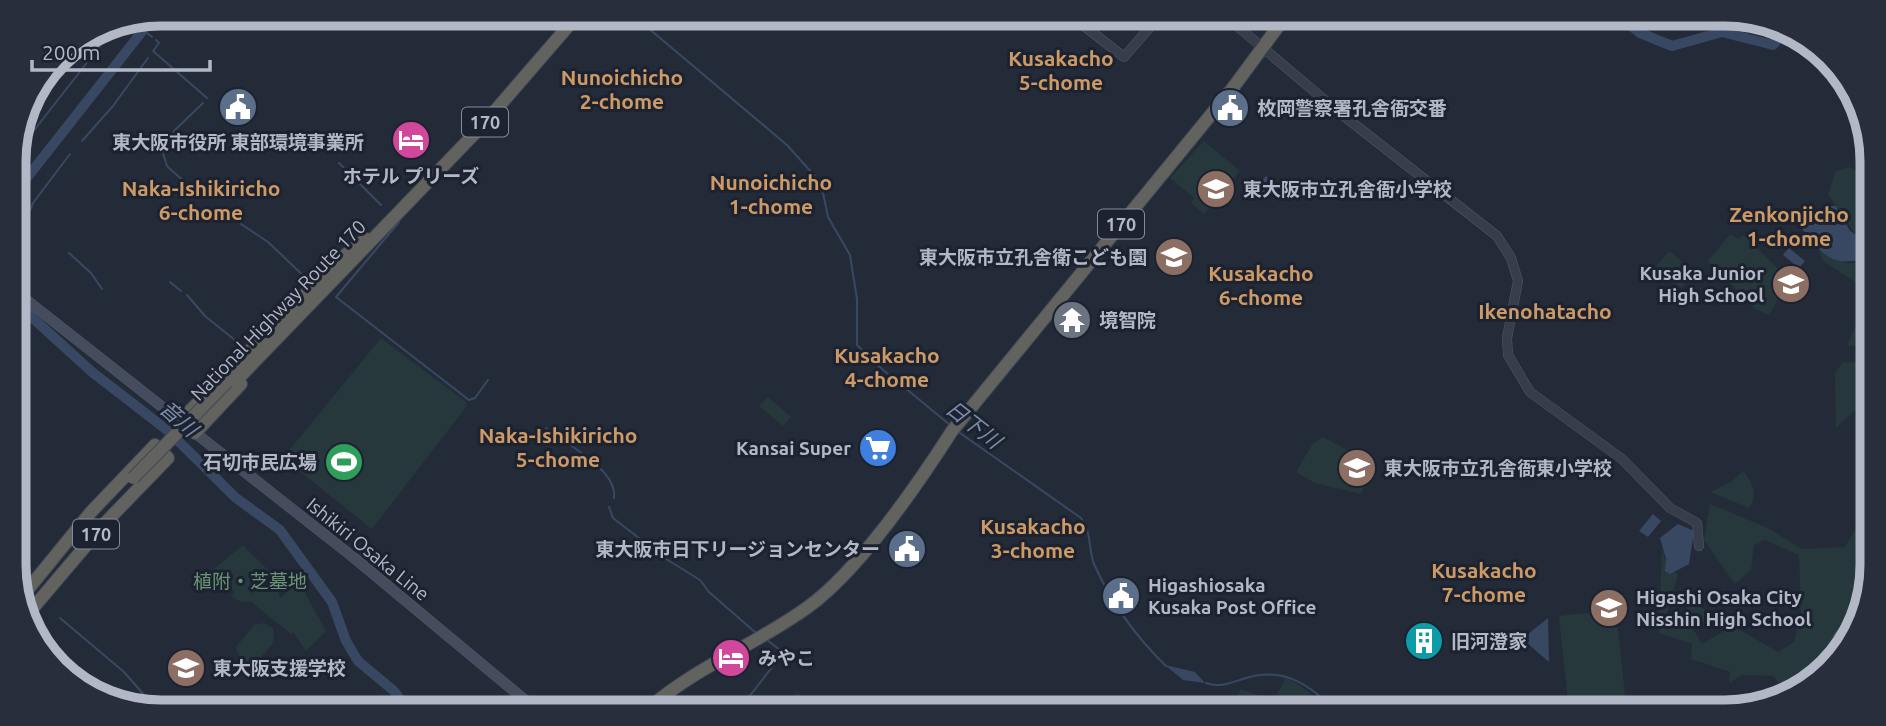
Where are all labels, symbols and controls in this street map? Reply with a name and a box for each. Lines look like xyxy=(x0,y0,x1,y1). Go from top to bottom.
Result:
scale bar xyxy=(32,28,210,72)
text: 200 m xyxy=(42,40,100,64)
district label: Kusakacho 5-chome xyxy=(1008,46,1114,94)
district label: Nunoichicho 2-chome xyxy=(561,65,683,113)
public building icon: 東大阪市役所 東部環境事業所 xyxy=(217,86,259,128)
public building icon: 枚岡警察署孔舎衙交番 xyxy=(1209,87,1251,129)
place label: 枚岡警察署孔舎衙交番 xyxy=(1257,97,1447,119)
road number: 170 xyxy=(462,107,508,136)
hotel icon: ホテル プリーズ xyxy=(390,119,432,161)
place label: 東大阪市役所 東部環境事業所 xyxy=(112,131,364,153)
place label: ホテル プリーズ xyxy=(343,165,479,187)
school or university icon: 東大阪市立孔舎衙小学校 xyxy=(1195,168,1237,210)
district label: Nunoichicho 1-chome xyxy=(710,170,832,218)
district label: Naka-Ishikiricho 6-chome xyxy=(122,176,280,224)
place label: 東大阪市立孔舎衙小学校 xyxy=(1243,178,1452,200)
district label: Zenkonjicho 1-chome xyxy=(1729,202,1849,250)
road number: 170 xyxy=(1098,210,1144,238)
street label: National Highway Route 170 xyxy=(186,215,370,405)
school or university icon: 東大阪市立孔舎衛こども園 xyxy=(1153,236,1195,278)
place label: 東大阪市立孔舎衛こども園 xyxy=(919,246,1147,268)
district label: Kusakacho 6-chome xyxy=(1208,261,1314,309)
place label: Kusaka Junior High School xyxy=(1639,262,1764,306)
school or university icon: Kusaka Junior High School xyxy=(1770,263,1812,305)
temple icon: 境智院 xyxy=(1051,299,1093,341)
district label: Ikenohatacho xyxy=(1478,299,1612,323)
place label: 境智院 xyxy=(1099,309,1156,331)
district label: Kusakacho 4-chome xyxy=(834,343,940,391)
water label: 音川 xyxy=(155,395,204,442)
water label: 日下川 xyxy=(942,395,1008,454)
district label: Naka-Ishikiricho 5-chome xyxy=(479,423,637,471)
supermarket icon: Kansai Super xyxy=(857,427,899,469)
place label: Kansai Super xyxy=(736,437,851,459)
sports icon: 石切市民広場 xyxy=(323,441,365,483)
school or university icon: 東大阪市立孔舎衙東小学校 xyxy=(1336,447,1378,489)
place label: 石切市民広場 xyxy=(203,451,317,473)
place label: 東大阪市立孔舎衙東小学校 xyxy=(1384,457,1612,479)
street label: Ishikiri Osaka Line xyxy=(302,493,434,605)
district label: Kusakacho 3-chome xyxy=(980,514,1086,562)
road number: 170 xyxy=(73,520,119,548)
public building icon: 東大阪市日下リージョンセンター xyxy=(886,528,928,570)
place label: 東大阪市日下リージョンセンター xyxy=(595,538,880,560)
district label: Kusakacho 7-chome xyxy=(1431,558,1537,606)
park label: 植附・芝墓地 xyxy=(193,570,307,592)
place label: Higashiosaka Kusaka Post Office xyxy=(1148,574,1316,618)
public building icon: Higashiosaka Kusaka Post Office xyxy=(1100,575,1142,617)
place label: Higashi Osaka City Nisshin High School xyxy=(1636,586,1811,630)
school or university icon: Higashi Osaka City Nisshin High School xyxy=(1588,587,1630,629)
building icon: 旧河澄家 xyxy=(1403,620,1445,662)
place label: 旧河澄家 xyxy=(1451,630,1527,652)
hotel icon: みやこ xyxy=(710,637,752,679)
school or university icon: 東大阪支援学校 xyxy=(165,647,207,689)
place label: みやこ xyxy=(758,647,815,669)
place label: 東大阪支援学校 xyxy=(213,657,346,679)

